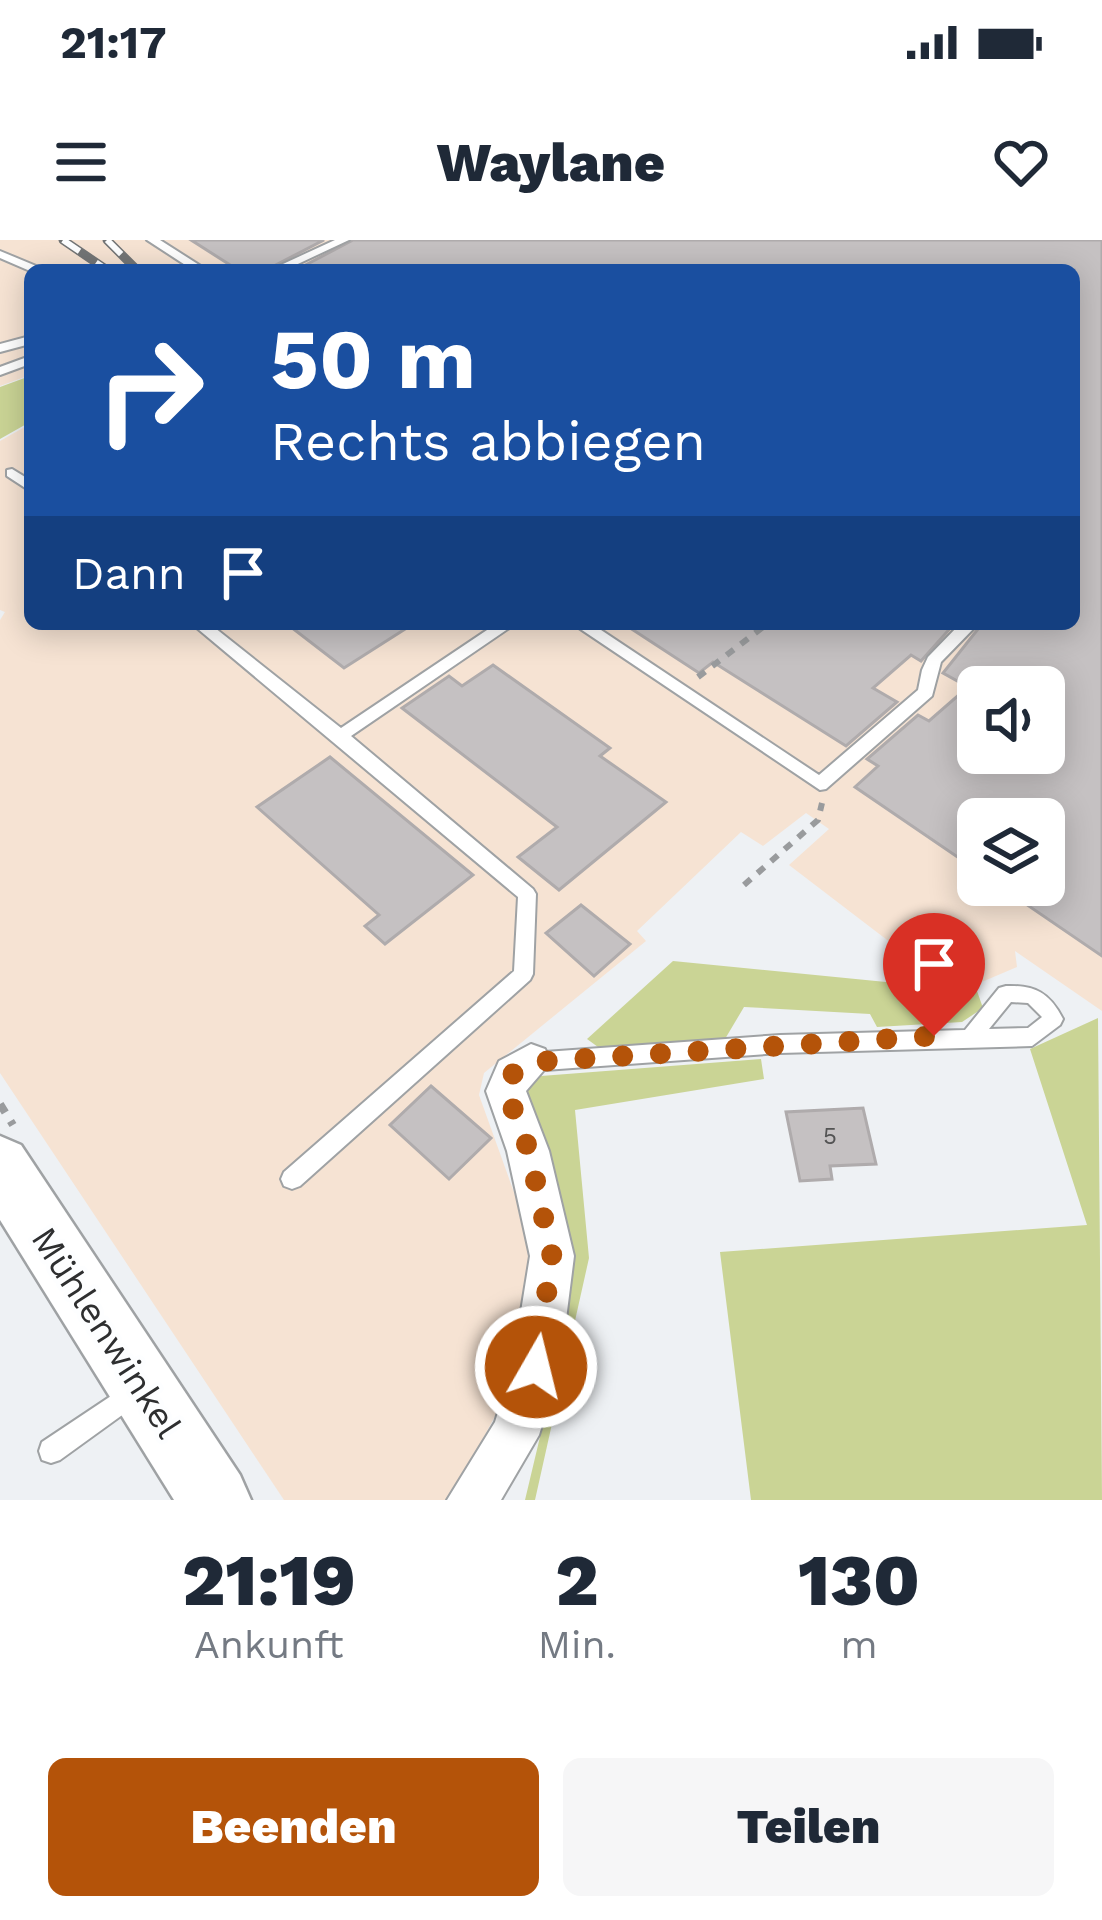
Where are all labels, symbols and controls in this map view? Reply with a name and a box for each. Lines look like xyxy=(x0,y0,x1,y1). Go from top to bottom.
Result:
text: 21:17 xyxy=(60,16,167,69)
icon: menu xyxy=(48,129,114,195)
icon: heart xyxy=(988,129,1054,195)
text: Waylane xyxy=(437,131,665,194)
text: 50 m xyxy=(270,310,476,408)
icon: right xyxy=(72,312,228,468)
text: Rechts abbiegen xyxy=(270,410,706,473)
icon: arrive xyxy=(210,540,276,606)
text: Dann xyxy=(72,547,186,600)
map controls xyxy=(957,666,1065,906)
button: sound xyxy=(957,666,1065,774)
button: layers xyxy=(957,798,1065,906)
pin xyxy=(883,913,985,1036)
icon: arrive xyxy=(901,931,967,997)
house number: 5 xyxy=(823,1122,837,1150)
street label: Mühlenwinkel xyxy=(23,1220,190,1446)
position arrow xyxy=(473,1304,599,1430)
text: 21:19 xyxy=(182,1538,356,1622)
text: 2 xyxy=(555,1538,599,1622)
text: 130 xyxy=(798,1538,920,1622)
text: Ankunft xyxy=(194,1622,344,1667)
text: Min. xyxy=(538,1622,616,1667)
text: m xyxy=(840,1622,878,1667)
button: Beenden xyxy=(48,1758,539,1896)
button: Teilen xyxy=(563,1758,1054,1896)

